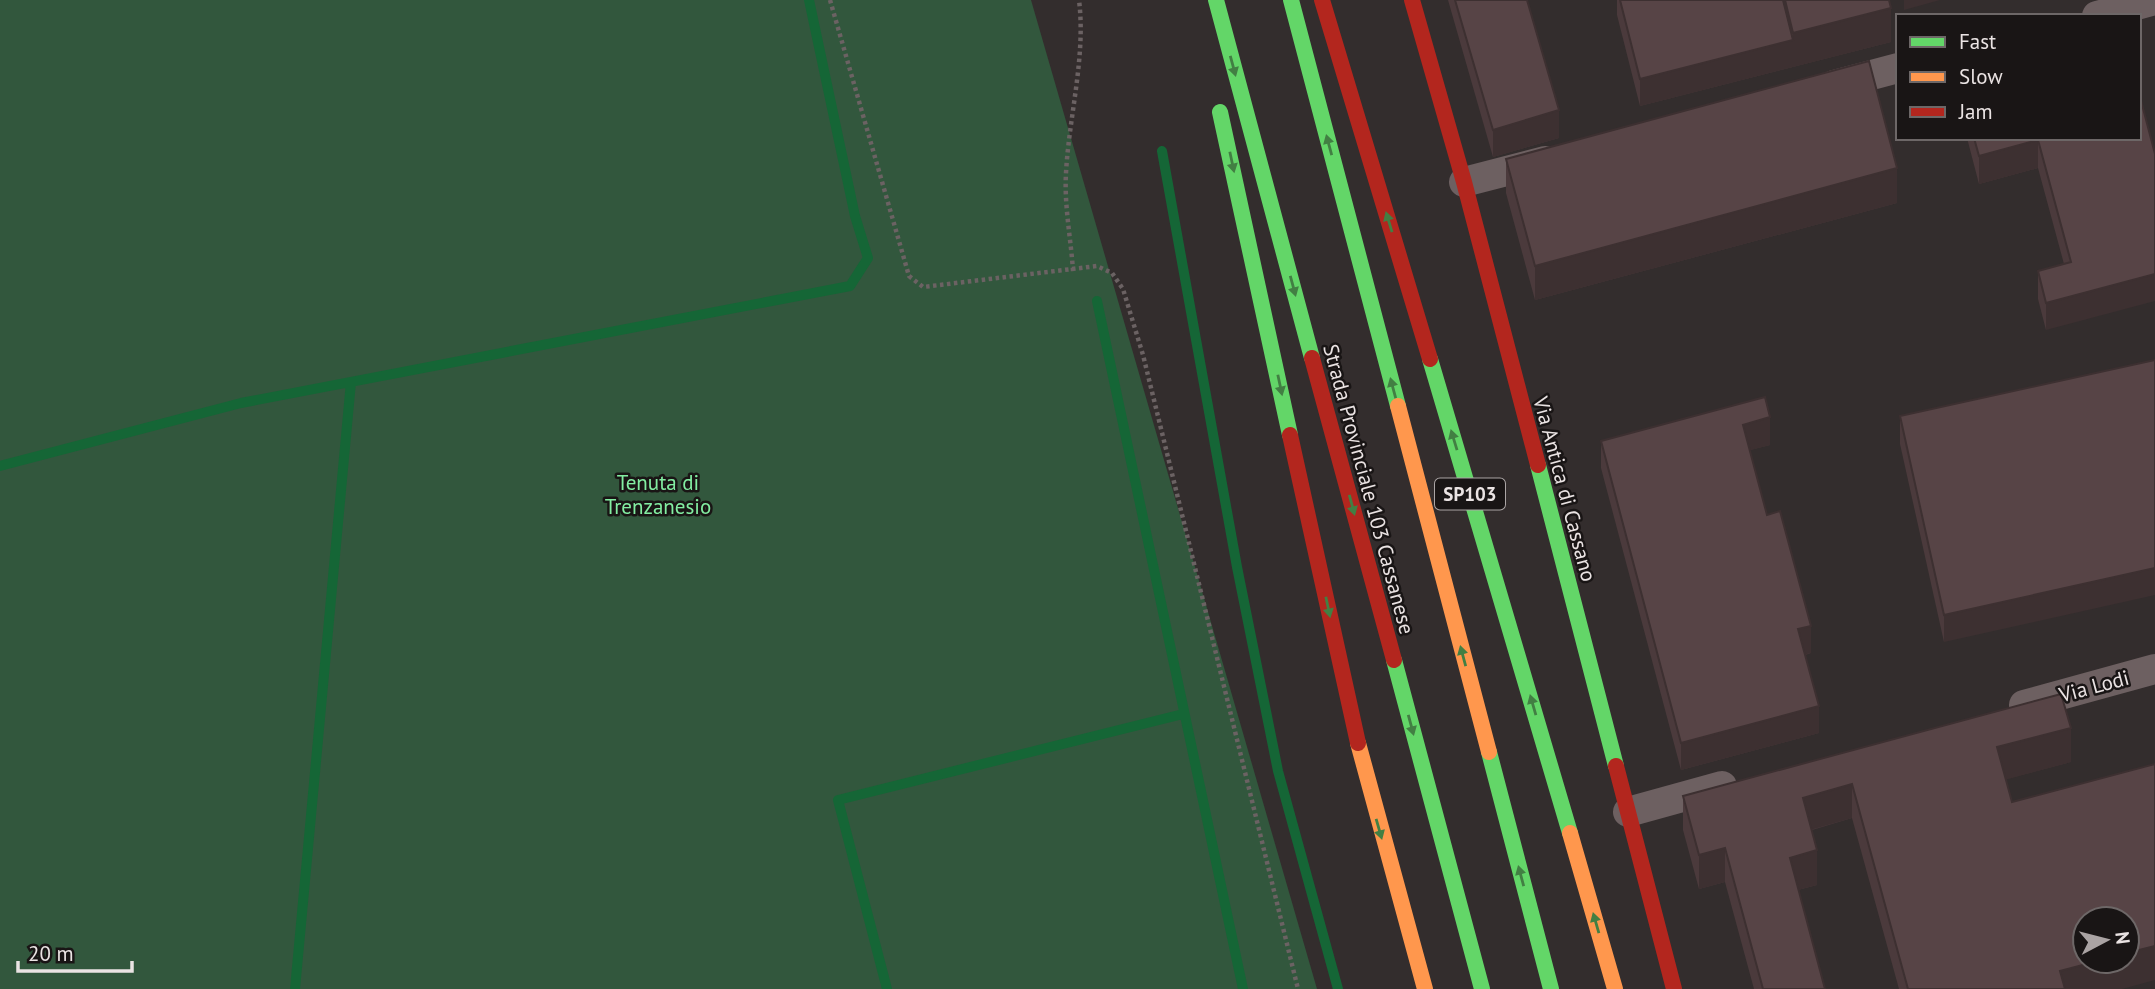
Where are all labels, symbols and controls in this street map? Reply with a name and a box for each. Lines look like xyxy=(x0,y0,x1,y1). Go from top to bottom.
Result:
legend xyxy=(1896,14,2141,140)
text: Fast xyxy=(1959,28,1996,55)
one-way arrow xyxy=(1229,56,1239,77)
text: Slow xyxy=(1959,63,2003,90)
text: Jam xyxy=(1958,98,1993,125)
one-way arrow xyxy=(1323,133,1334,155)
one-way arrow xyxy=(1226,151,1237,173)
one-way arrow xyxy=(1383,211,1393,232)
one-way arrow xyxy=(1288,275,1298,296)
street label: Strada Provinciale 103 Cassanese xyxy=(1317,341,1421,637)
one-way arrow xyxy=(1274,374,1285,396)
one-way arrow xyxy=(1387,377,1398,399)
street label: Via Antica di Cassano xyxy=(1527,393,1603,584)
one-way arrow xyxy=(1449,429,1459,450)
park label: Tenuta di Trenzanesio xyxy=(605,469,711,520)
road number: SP103 xyxy=(1435,478,1505,509)
one-way arrow xyxy=(1347,494,1358,516)
one-way arrow xyxy=(1322,596,1333,618)
one-way arrow xyxy=(1458,645,1468,666)
street label: Via Lodi xyxy=(2055,664,2132,709)
one-way arrow xyxy=(1528,694,1538,715)
one-way arrow xyxy=(1406,714,1417,736)
one-way arrow xyxy=(1374,818,1385,840)
one-way arrow xyxy=(1515,864,1526,886)
north arrow xyxy=(2071,905,2141,975)
one-way arrow xyxy=(1590,912,1601,934)
scale bar xyxy=(18,930,131,974)
text: N xyxy=(2110,930,2136,946)
text: 20 m xyxy=(28,940,74,967)

